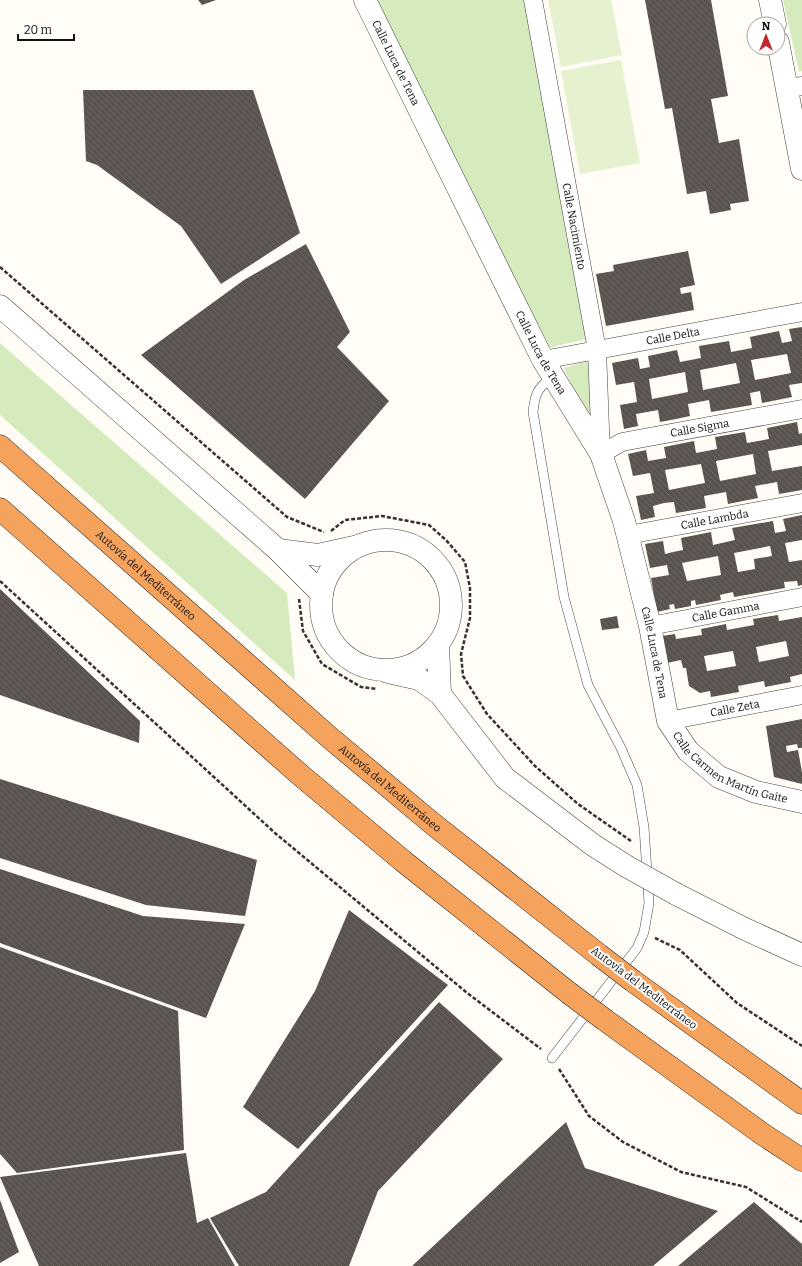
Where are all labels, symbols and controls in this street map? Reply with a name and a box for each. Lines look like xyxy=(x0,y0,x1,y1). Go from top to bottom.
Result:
scale bar xyxy=(18,16,74,42)
north arrow xyxy=(746,16,786,56)
street label: Calle Luca de Tena xyxy=(369,18,423,108)
text: N xyxy=(762,20,771,33)
text: 20 m xyxy=(24,23,53,37)
street label: Calle Nacimiento xyxy=(560,182,589,271)
street label: Calle Luca de Tena xyxy=(513,308,569,397)
street label: Calle Delta xyxy=(645,325,701,347)
street label: Calle Sigma xyxy=(669,416,730,440)
street label: Calle Lambda xyxy=(680,506,750,532)
street label: Autovía del Mediterráneo xyxy=(93,528,199,623)
street label: Calle Gamma xyxy=(691,599,761,624)
street label: Calle Luca de Tena xyxy=(639,605,670,700)
street label: Calle Zeta xyxy=(709,697,761,719)
street label: Calle Carmen Martín Gaite xyxy=(670,729,789,805)
street label: Autovía del Mediterráneo xyxy=(336,742,444,835)
street label: Autovía del Mediterráneo xyxy=(589,944,699,1032)

